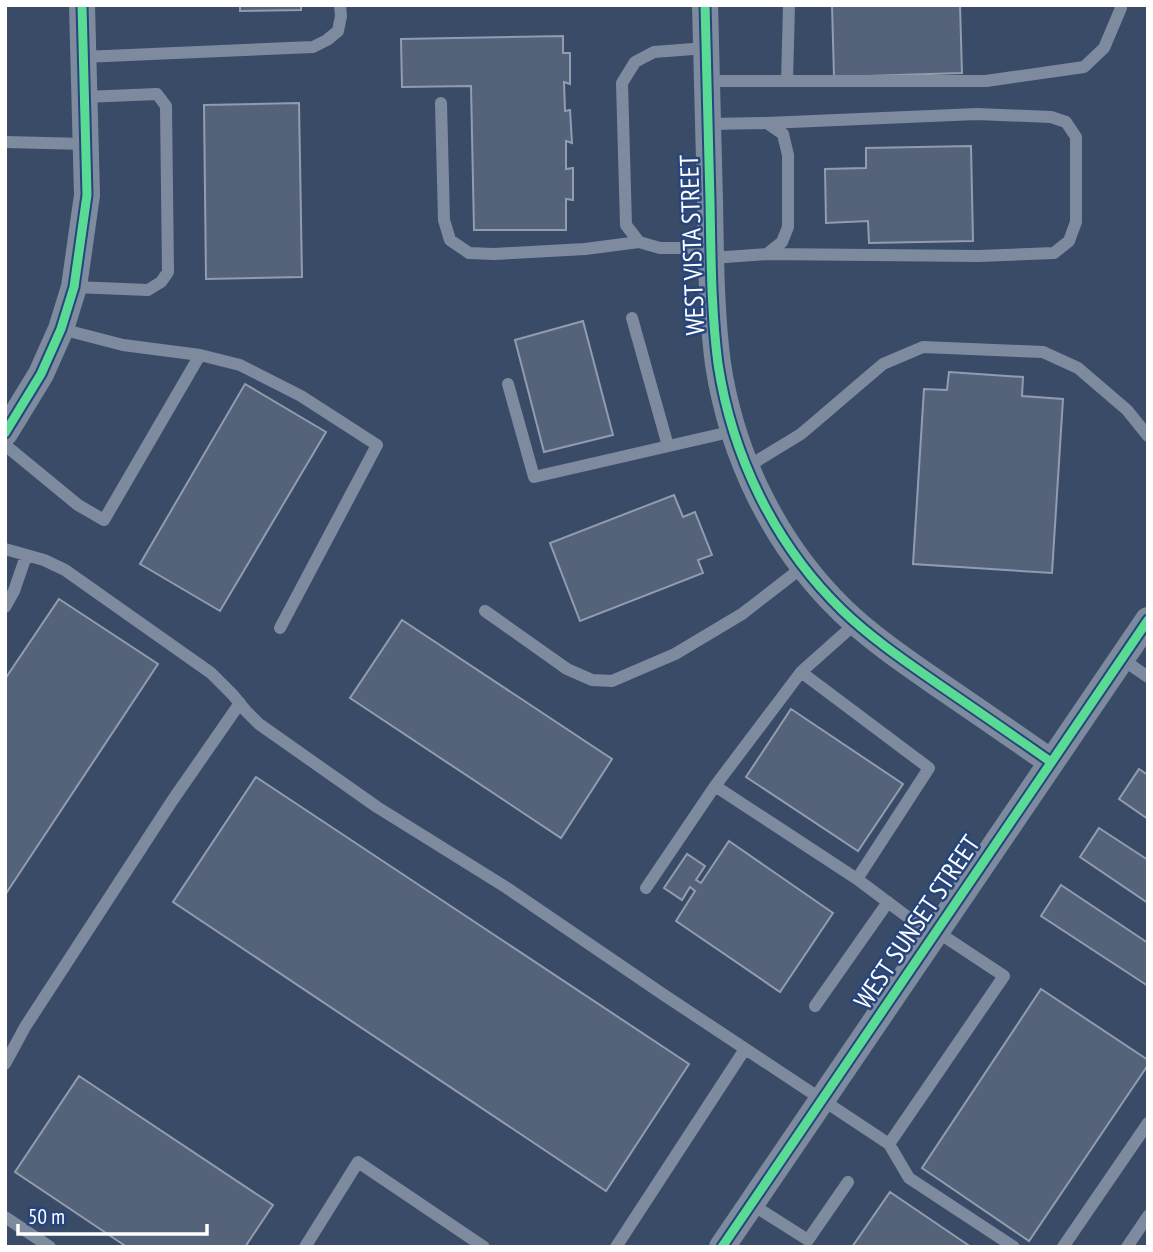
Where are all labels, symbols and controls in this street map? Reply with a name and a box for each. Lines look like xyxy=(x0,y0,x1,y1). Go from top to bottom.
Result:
street label: WEST VISTA STREET xyxy=(672,154,711,336)
street label: WEST SUNSET STREET xyxy=(846,828,987,1015)
scale bar xyxy=(18,1192,206,1236)
text: 50 m xyxy=(28,1203,65,1230)

